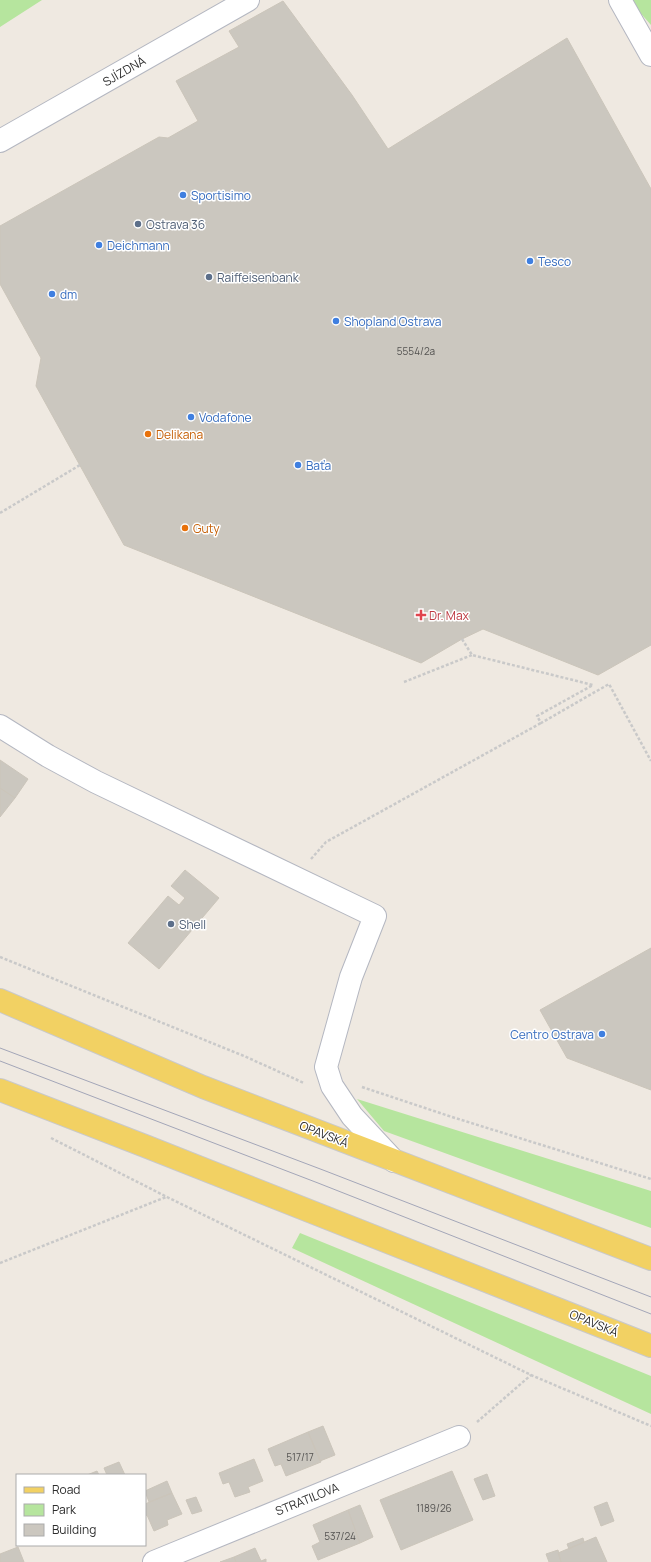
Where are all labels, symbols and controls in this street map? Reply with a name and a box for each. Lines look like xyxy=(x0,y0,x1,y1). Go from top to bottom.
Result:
street label: SJÍZDNÁ xyxy=(99,52,149,90)
place label: Sportisimo xyxy=(191,187,251,204)
marker: Sportisimo xyxy=(178,190,188,200)
place label: Ostrava 36 xyxy=(146,216,205,233)
marker: Ostrava 36 xyxy=(133,219,143,229)
place label: Deichmann xyxy=(107,237,170,254)
marker: Deichmann xyxy=(94,240,104,250)
place label: Tesco xyxy=(538,253,571,270)
marker: Tesco xyxy=(525,256,535,266)
place label: Raiffeisenbank xyxy=(217,269,300,286)
marker: Raiffeisenbank xyxy=(204,272,214,282)
place label: dm xyxy=(60,286,77,303)
marker: dm xyxy=(47,289,57,299)
place label: Shopland Ostrava xyxy=(344,313,442,330)
marker: Shopland Ostrava xyxy=(331,316,341,326)
house number: 5554/2a xyxy=(397,344,435,358)
place label: Vodafone xyxy=(199,409,252,426)
marker: Vodafone xyxy=(186,412,196,422)
place label: Delikana xyxy=(156,426,203,443)
marker: Delikana xyxy=(143,429,153,439)
place label: Baťa xyxy=(306,457,331,474)
marker: Baťa xyxy=(293,460,303,470)
place label: Guty xyxy=(193,520,220,537)
marker: Guty xyxy=(180,523,190,533)
place label: Dr. Max xyxy=(429,607,470,624)
marker: Dr. Max xyxy=(416,610,426,620)
place label: Shell xyxy=(179,916,206,933)
marker: Shell xyxy=(166,919,176,929)
place label: Centro Ostrava xyxy=(510,1026,594,1043)
marker: Centro Ostrava xyxy=(597,1029,607,1039)
street label: OPAVSKÁ xyxy=(297,1117,351,1151)
street label: OPAVSKÁ xyxy=(567,1306,621,1341)
house number: 517/17 xyxy=(286,1450,314,1464)
legend xyxy=(16,1474,146,1546)
street label: STRATILOVA xyxy=(273,1478,342,1519)
text: Road xyxy=(52,1481,80,1498)
text: Park xyxy=(52,1501,77,1518)
house number: 1189/26 xyxy=(416,1501,452,1515)
text: Building xyxy=(52,1521,96,1538)
house number: 537/24 xyxy=(324,1529,356,1543)

